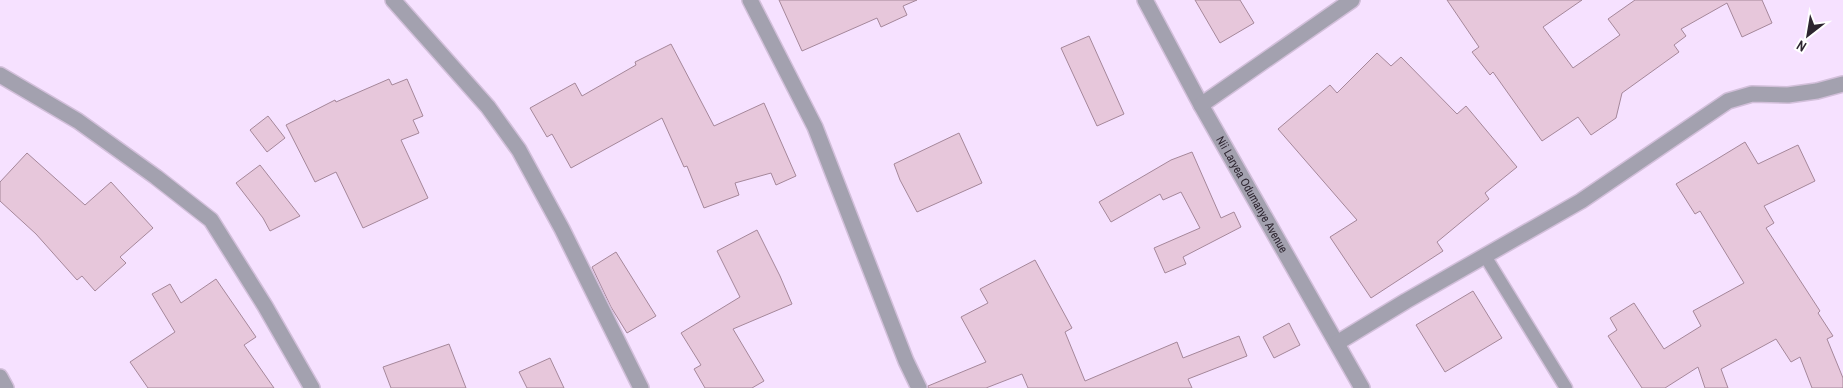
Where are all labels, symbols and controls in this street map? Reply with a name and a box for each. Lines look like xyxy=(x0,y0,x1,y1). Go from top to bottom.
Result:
north arrow xyxy=(1783,10,1833,60)
text: N xyxy=(1793,36,1809,56)
street label: Nii Laryea Odumanye Avenue xyxy=(1212,133,1292,256)

